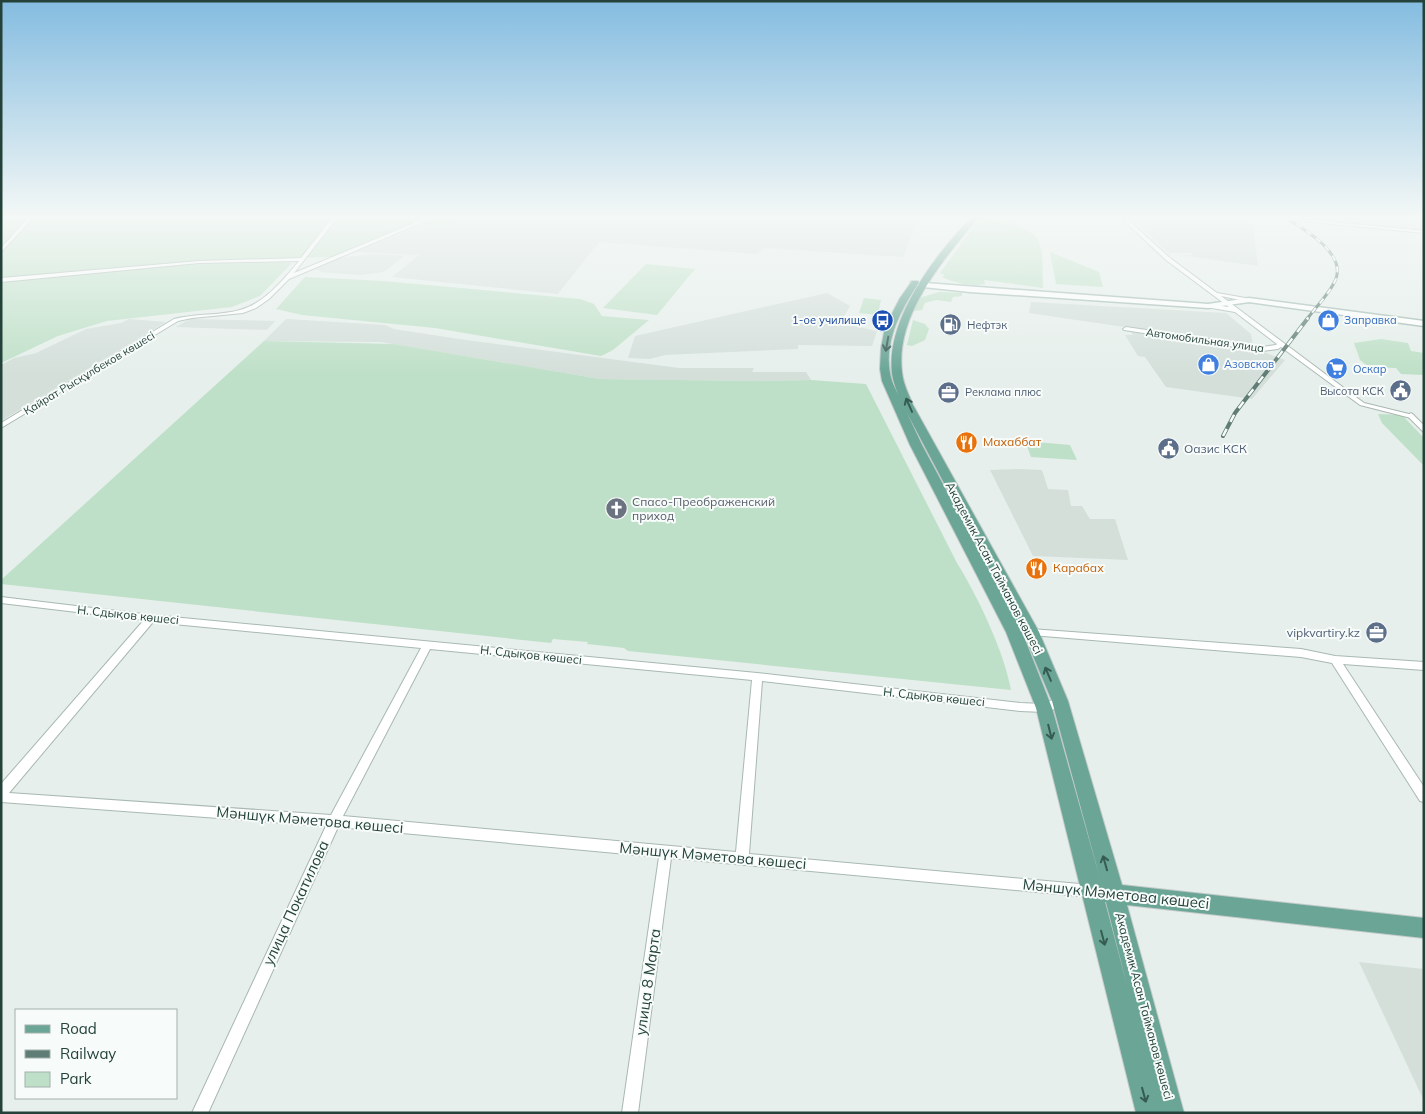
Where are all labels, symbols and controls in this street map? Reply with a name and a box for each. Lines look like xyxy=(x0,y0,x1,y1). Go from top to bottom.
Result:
bus stop icon: 1-ое училище xyxy=(870,308,894,332)
shop icon: Заправка xyxy=(1316,308,1340,332)
place label: 1-ое училище xyxy=(792,313,866,327)
fuel station icon: Нефтэк xyxy=(939,313,963,337)
place label: Заправка xyxy=(1344,313,1397,327)
place label: Нефтэк xyxy=(967,318,1007,332)
street label: Автомобильная улица xyxy=(1145,325,1265,355)
street label: Қайрат Рысқұлбеков көшесі xyxy=(21,328,157,418)
one-way arrow xyxy=(881,335,891,351)
shop icon: Азовсков xyxy=(1196,352,1220,376)
place label: Азовсков xyxy=(1224,357,1274,371)
supermarket icon: Оскар xyxy=(1325,357,1349,381)
place label: Оскар xyxy=(1353,362,1387,376)
public building icon: Высота КСК xyxy=(1388,379,1412,403)
office icon: Реклама плюс xyxy=(937,380,961,404)
place label: Высота КСК xyxy=(1320,384,1385,398)
place label: Реклама плюс xyxy=(965,385,1042,399)
one-way arrow xyxy=(903,398,913,413)
restaurant icon: Махаббат xyxy=(955,430,979,454)
place label: Махаббат xyxy=(983,434,1042,449)
public building icon: Оазис КСК xyxy=(1156,437,1180,461)
place label: Оазис КСК xyxy=(1184,441,1247,456)
street label: Академик Асан Тайманов көшесі xyxy=(943,479,1046,656)
place label: Спасо-Преображенский приход xyxy=(632,494,775,523)
church icon: Спасо-Преображенский приход xyxy=(604,497,628,521)
restaurant icon: Карабах xyxy=(1025,556,1049,580)
place label: Карабах xyxy=(1053,560,1104,575)
street label: Н. Сдықов көшесі xyxy=(76,602,180,627)
office icon: vipkvartiry.kz xyxy=(1364,621,1388,645)
place label: vipkvartiry.kz xyxy=(1287,625,1360,640)
street label: Н. Сдықов көшесі xyxy=(479,642,583,667)
one-way arrow xyxy=(1043,667,1052,682)
street label: Н. Сдықов көшесі xyxy=(882,684,986,709)
one-way arrow xyxy=(1046,723,1055,739)
street label: Мәншүк Мәметова көшесі xyxy=(216,802,404,837)
street label: улица Покатилова xyxy=(258,837,333,968)
street label: Мәншүк Мәметова көшесі xyxy=(619,838,807,873)
one-way arrow xyxy=(1100,855,1109,871)
street label: Мәншүк Мәметова көшесі xyxy=(1022,874,1210,913)
street label: Академик Асан Тайманов көшесі xyxy=(1112,911,1177,1101)
street label: улица 8 Марта xyxy=(631,927,664,1037)
one-way arrow xyxy=(1099,929,1108,945)
legend xyxy=(15,1009,178,1099)
text: Road xyxy=(60,1019,97,1038)
text: Railway xyxy=(60,1044,116,1063)
text: Park xyxy=(60,1069,92,1088)
one-way arrow xyxy=(1140,1087,1150,1103)

